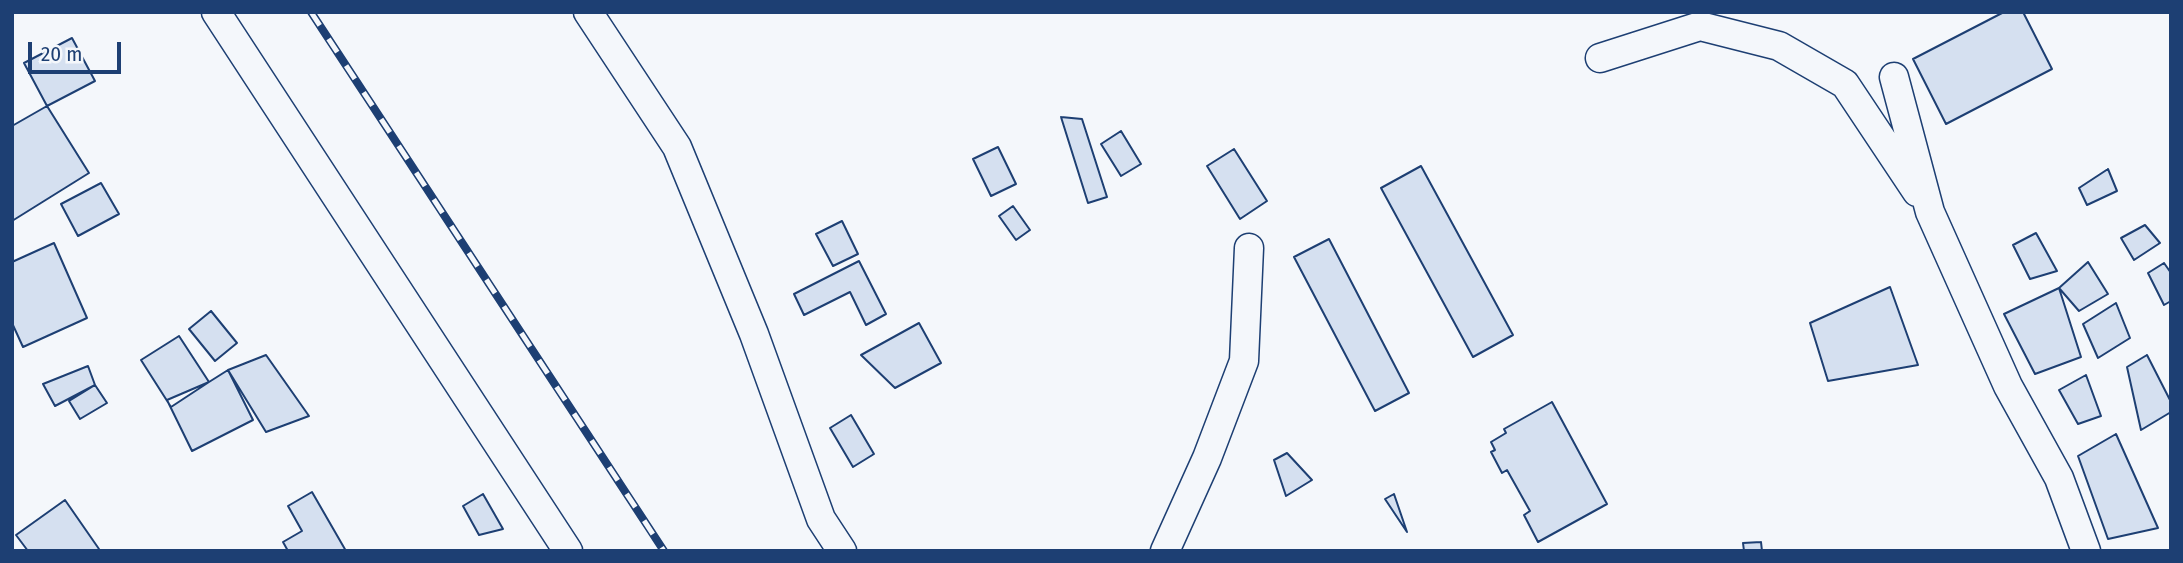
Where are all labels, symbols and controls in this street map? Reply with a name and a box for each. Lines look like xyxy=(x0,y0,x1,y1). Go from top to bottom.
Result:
scale bar xyxy=(32,28,124,72)
text: 20 m xyxy=(41,41,82,67)

